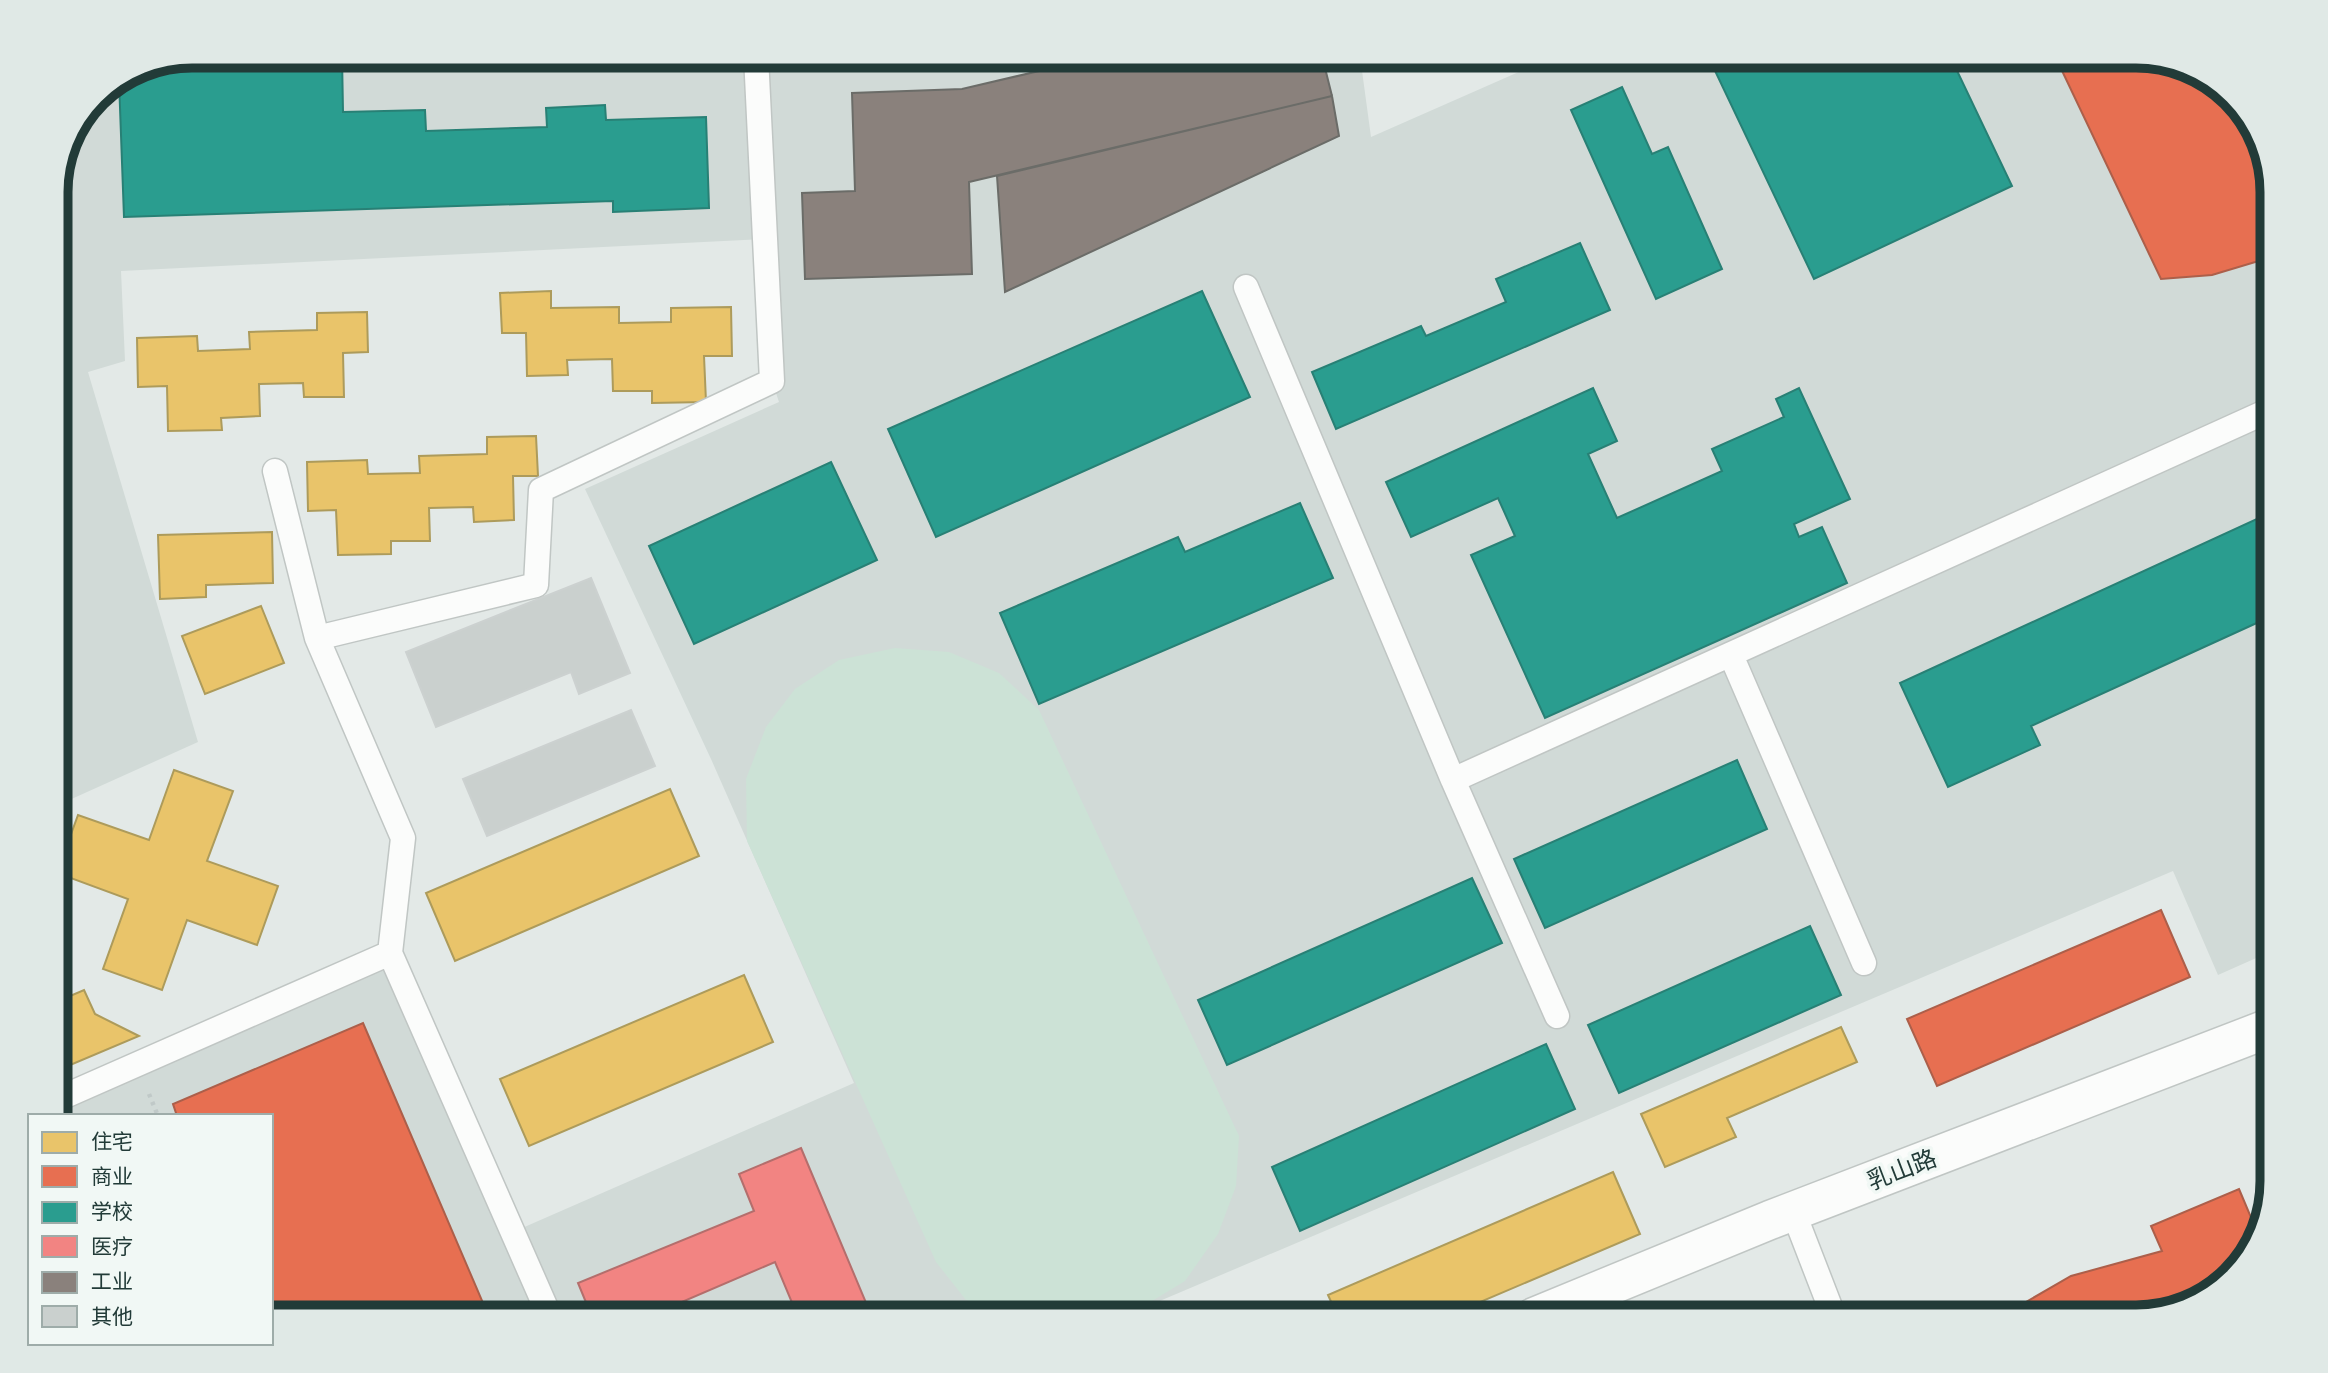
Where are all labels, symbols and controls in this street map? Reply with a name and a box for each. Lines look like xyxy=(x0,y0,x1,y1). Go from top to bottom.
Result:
legend xyxy=(28,1114,273,1345)
text: 住宅 xyxy=(91,1128,133,1156)
street label: 乳山路 xyxy=(1863,1142,1941,1198)
text: 商业 xyxy=(91,1163,133,1191)
text: 学校 xyxy=(91,1198,133,1226)
text: 医疗 xyxy=(91,1233,133,1261)
text: 工业 xyxy=(91,1268,133,1296)
text: 其他 xyxy=(91,1303,133,1331)

